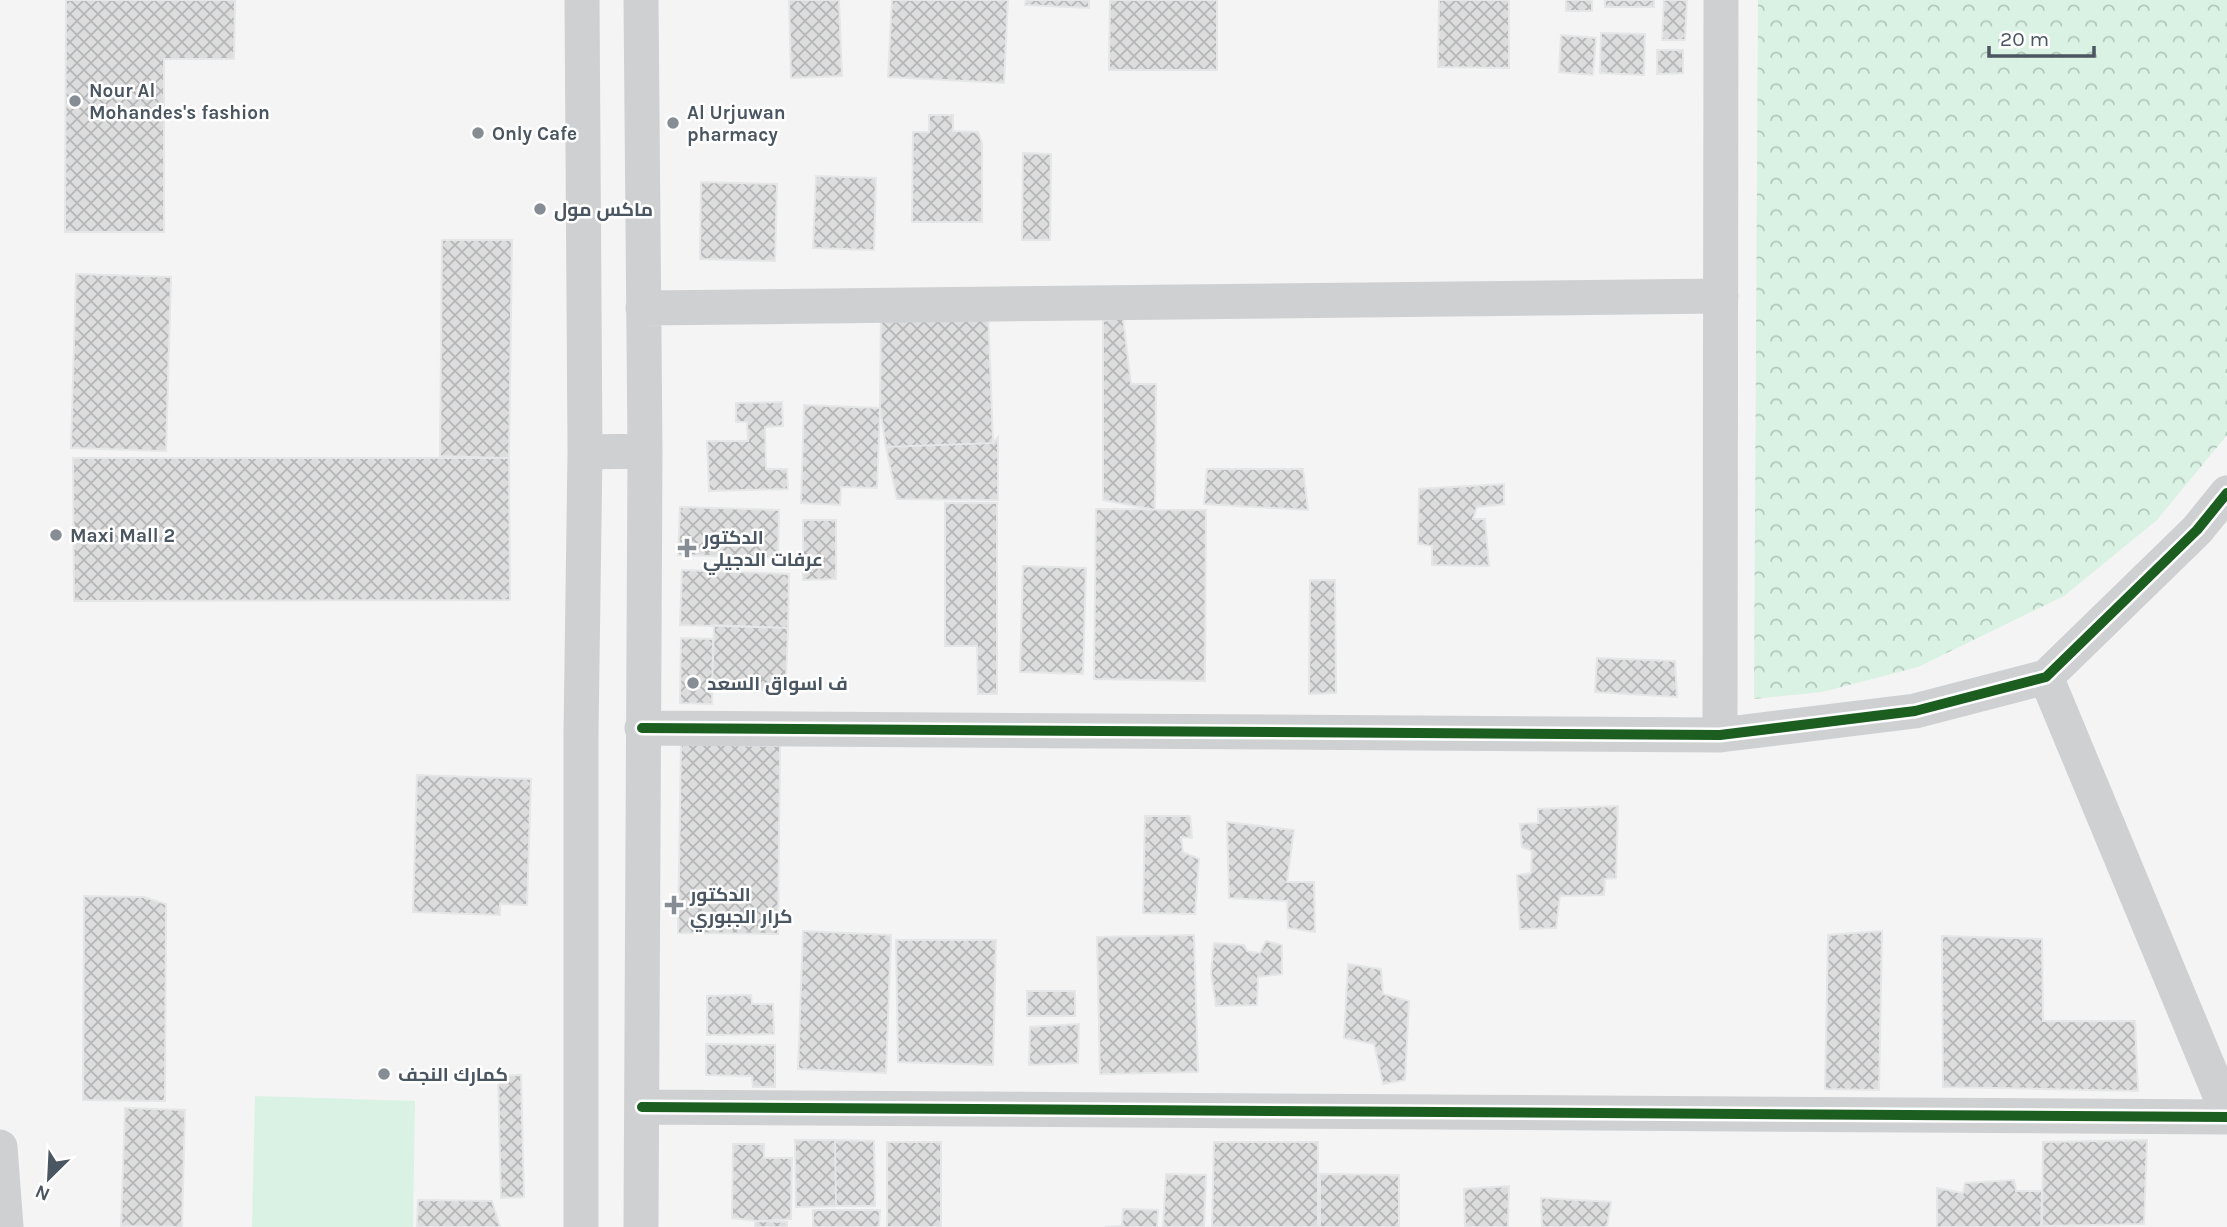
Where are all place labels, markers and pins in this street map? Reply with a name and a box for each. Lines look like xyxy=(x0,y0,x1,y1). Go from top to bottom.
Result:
place label: Nour Al Mohandes's fashion xyxy=(89,80,270,124)
marker: Nour Al Mohandes's fashion xyxy=(67,93,83,109)
place label: Al Urjuwan pharmacy xyxy=(687,102,786,146)
marker: Al Urjuwan pharmacy xyxy=(665,115,681,131)
place label: Only Cafe xyxy=(492,123,577,145)
marker: Only Cafe xyxy=(470,125,486,141)
place label: ماكس مول xyxy=(554,199,653,222)
marker: ماكس مول xyxy=(532,201,548,217)
place label: Maxi Mall 2 xyxy=(70,525,175,547)
marker: Maxi Mall 2 xyxy=(48,527,64,543)
place label: الدكتور عرفات الدجيلي xyxy=(702,527,823,575)
marker: الدكتور عرفات الدجيلي xyxy=(677,538,697,558)
place label: ف اسواق السعد xyxy=(707,673,848,695)
marker: ف اسواق السعد xyxy=(685,675,701,691)
place label: الدكتور كرار الجبوري xyxy=(689,884,793,932)
marker: الدكتور كرار الجبوري xyxy=(664,895,684,915)
place label: كمارك النجف xyxy=(398,1064,508,1086)
marker: كمارك النجف xyxy=(376,1066,392,1082)

